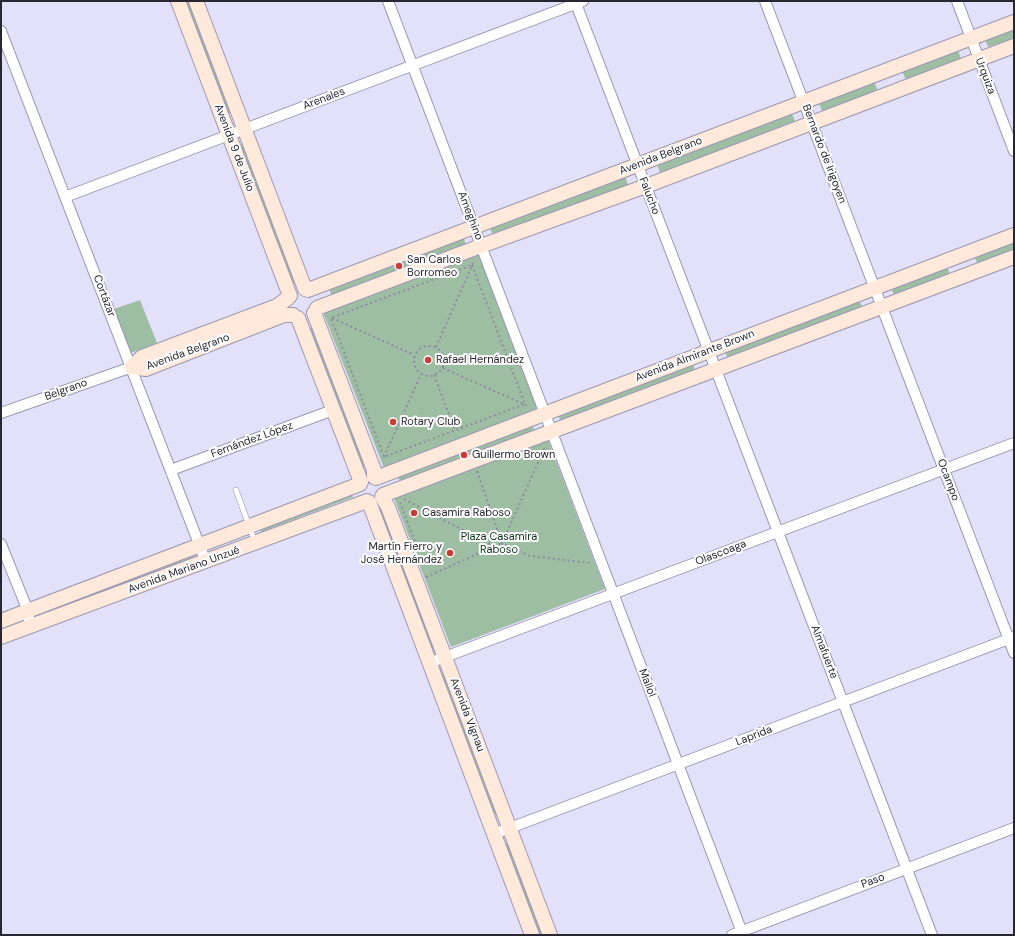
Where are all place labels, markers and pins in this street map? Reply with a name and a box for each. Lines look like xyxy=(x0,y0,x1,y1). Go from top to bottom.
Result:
place label: San Carlos Borromeo xyxy=(407,253,461,279)
marker: San Carlos Borromeo xyxy=(394,261,404,271)
place label: Rafael Hernández xyxy=(436,353,524,367)
marker: Rafael Hernández xyxy=(423,355,433,365)
place label: Rotary Club xyxy=(401,415,460,429)
marker: Rotary Club xyxy=(388,417,398,427)
place label: Guillermo Brown xyxy=(472,448,555,462)
marker: Guillermo Brown xyxy=(459,450,469,460)
place label: Casamira Raboso xyxy=(422,506,511,520)
marker: Casamira Raboso xyxy=(409,508,419,518)
place label: Martín Fierro y José Hernández xyxy=(361,540,442,566)
marker: Martín Fierro y José Hernández xyxy=(445,548,455,558)

